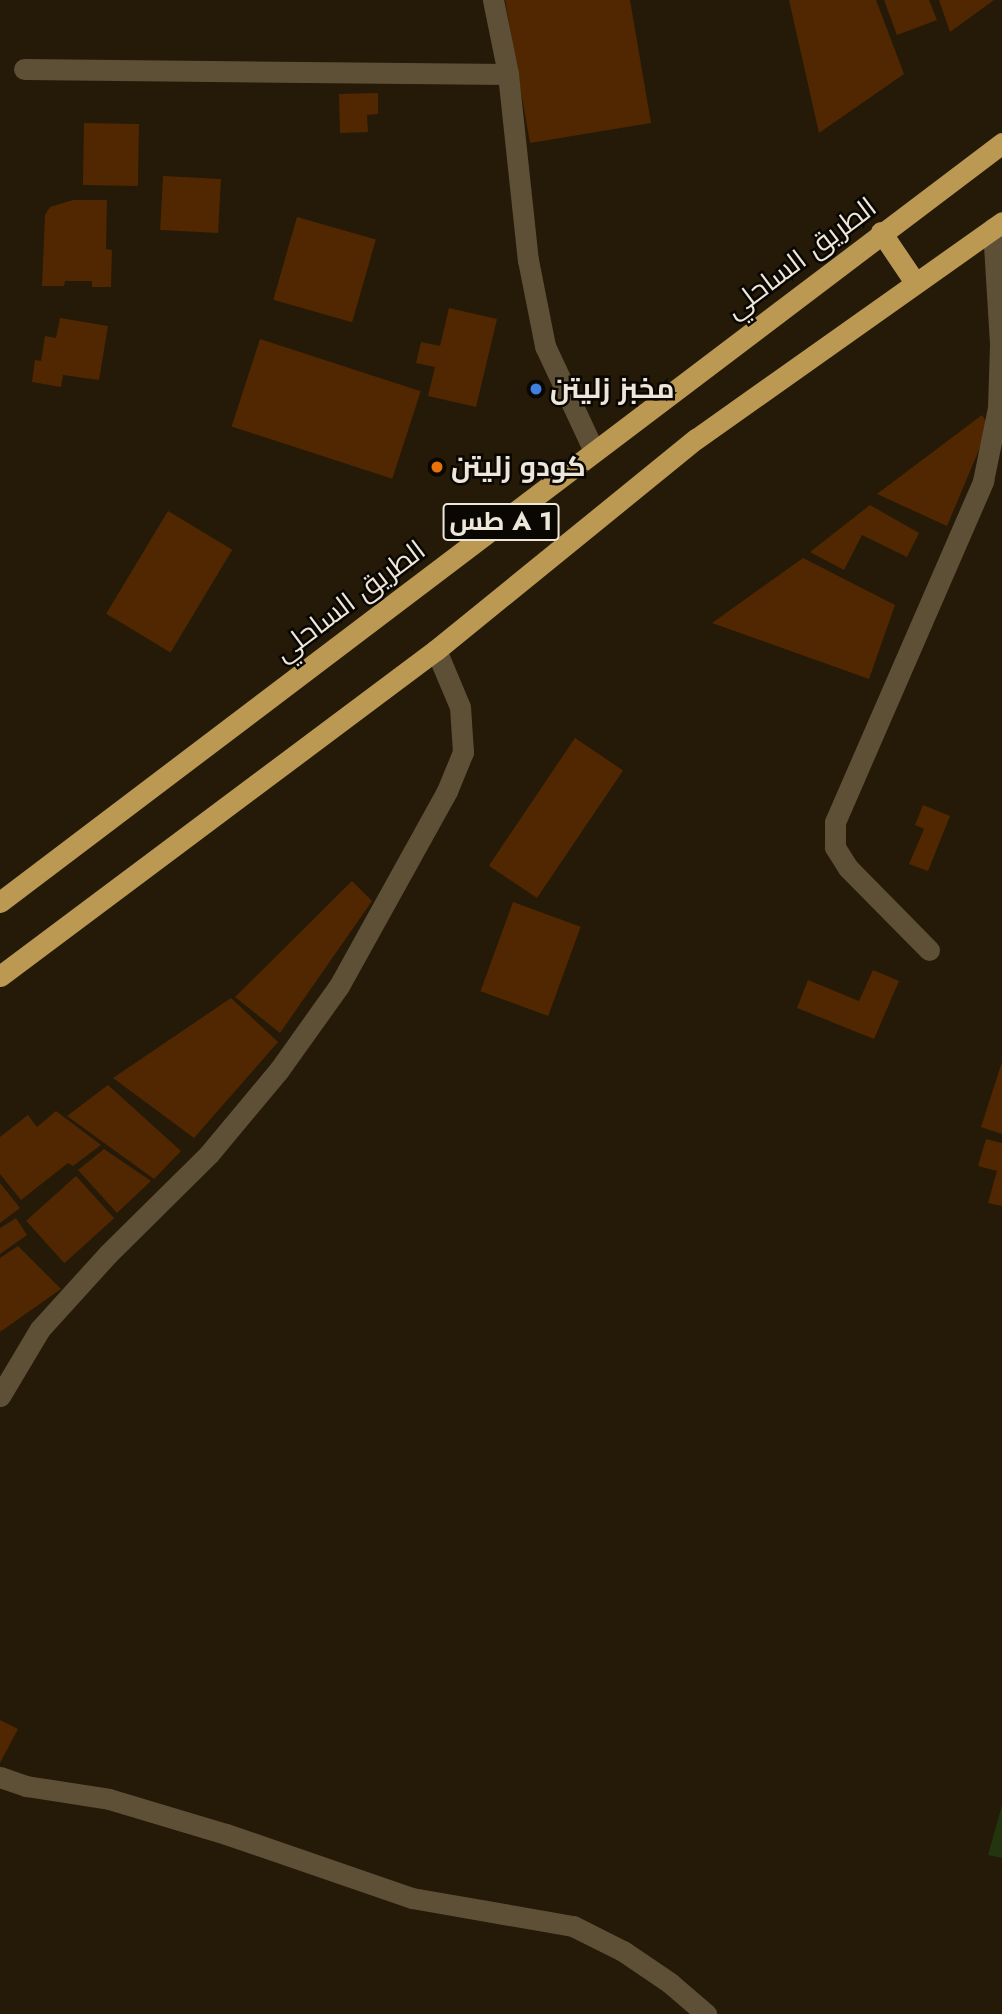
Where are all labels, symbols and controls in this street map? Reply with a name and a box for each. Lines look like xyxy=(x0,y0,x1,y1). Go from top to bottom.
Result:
street label: الطريق الساحلي xyxy=(719,190,883,326)
place label: مخبز زليتن xyxy=(550,372,674,406)
marker: مخبز زليتن xyxy=(528,381,544,397)
place label: كودو زليتن xyxy=(451,450,586,484)
marker: كودو زليتن xyxy=(429,459,445,475)
road number: طس A 1 xyxy=(442,500,560,544)
street label: الطريق الساحلي xyxy=(268,533,432,669)

